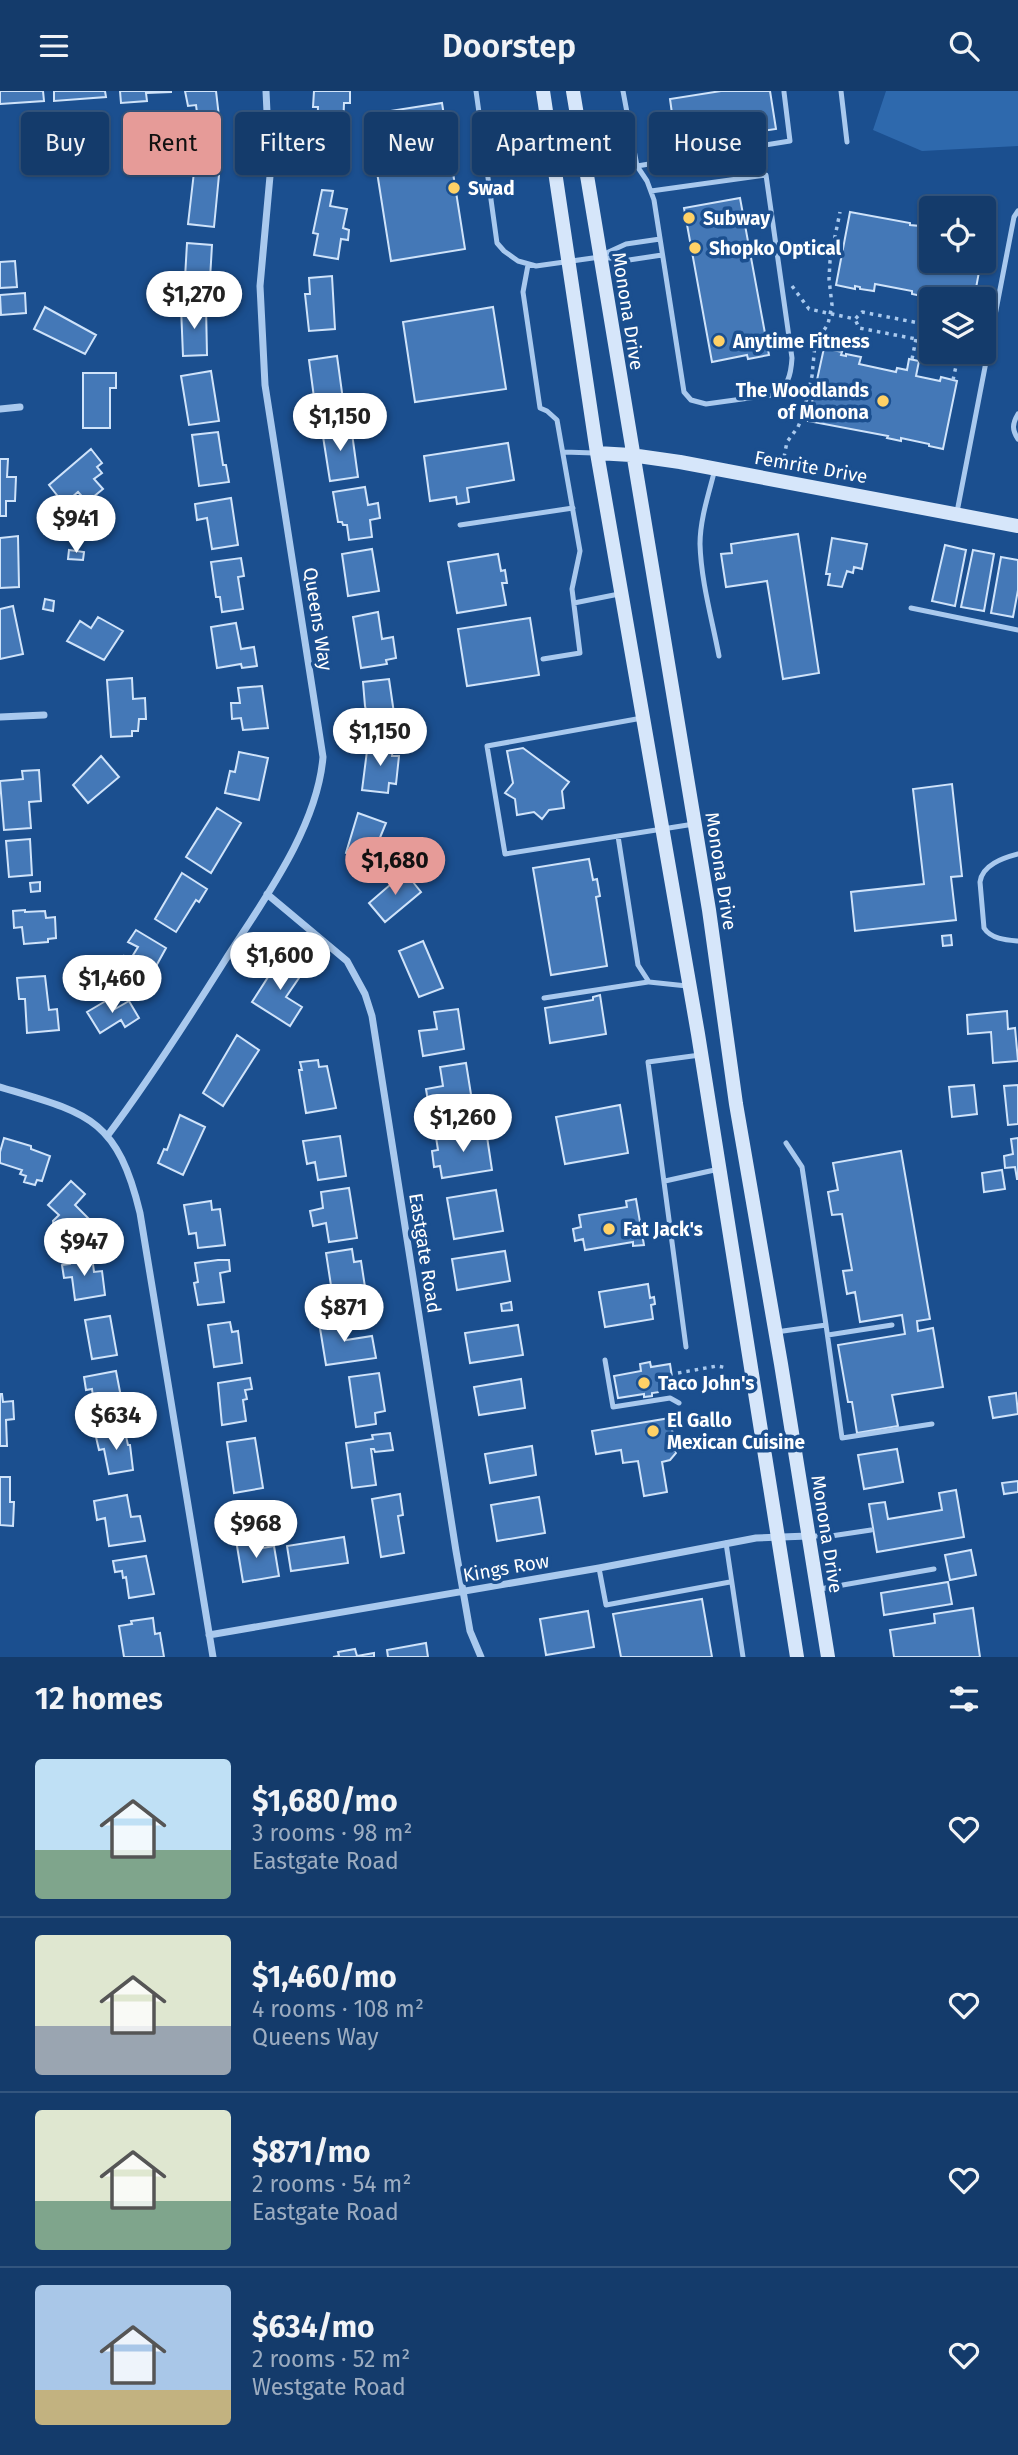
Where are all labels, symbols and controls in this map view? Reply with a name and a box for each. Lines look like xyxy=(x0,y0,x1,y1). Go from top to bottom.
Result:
icon: menu xyxy=(35,27,73,65)
text: Doorstep xyxy=(442,27,576,65)
icon: search xyxy=(945,27,983,65)
chip: Buy xyxy=(21,112,109,175)
chip: Rent xyxy=(123,112,221,175)
chip: Filters xyxy=(235,112,350,175)
chip: New xyxy=(364,112,458,175)
chip: Apartment xyxy=(472,112,635,175)
chip: House xyxy=(649,112,766,175)
place label: Swad xyxy=(468,177,515,200)
marker: Swad xyxy=(446,180,462,196)
map controls xyxy=(919,196,996,364)
button: locate xyxy=(919,196,996,273)
place label: Subway xyxy=(703,207,770,230)
marker: Subway xyxy=(681,210,697,226)
place label: Shopko Optical xyxy=(709,237,841,260)
marker: Shopko Optical xyxy=(687,240,703,256)
street label: Monona Drive xyxy=(607,250,649,372)
pin: $1,270 xyxy=(137,271,251,331)
text: $1,270 xyxy=(162,280,226,308)
button: layers xyxy=(919,287,996,364)
place label: Anytime Fitness xyxy=(732,330,870,353)
marker: Anytime Fitness xyxy=(711,333,727,349)
place label: The Woodlands of Monona xyxy=(736,379,869,424)
pin: $1,150 xyxy=(283,393,397,453)
marker: The Woodlands of Monona xyxy=(875,393,891,409)
text: $1,150 xyxy=(309,402,371,430)
street label: Femrite Drive xyxy=(753,446,869,488)
pin: $941 xyxy=(35,496,117,555)
text: $941 xyxy=(53,504,99,532)
street label: Queens Way xyxy=(298,566,338,673)
pin: $1,150 xyxy=(323,709,437,768)
text: $1,150 xyxy=(349,717,411,745)
street label: Monona Drive xyxy=(700,810,742,932)
pin: $1,680 xyxy=(338,837,452,897)
text: $1,680 xyxy=(361,846,429,874)
pin: $1,600 xyxy=(223,933,337,992)
text: $1,600 xyxy=(246,941,314,969)
pin: $1,460 xyxy=(55,955,169,1015)
text: $1,460 xyxy=(79,964,145,992)
pin: $1,260 xyxy=(406,1095,520,1154)
text: $1,260 xyxy=(430,1103,496,1131)
street label: Eastgate Road xyxy=(404,1191,446,1315)
place label: Fat Jack's xyxy=(623,1218,703,1241)
pin: $947 xyxy=(43,1219,125,1278)
marker: Fat Jack's xyxy=(601,1221,617,1237)
text: $947 xyxy=(60,1227,108,1255)
pin: $871 xyxy=(303,1285,385,1344)
text: $871 xyxy=(321,1293,367,1321)
place label: Taco John's xyxy=(658,1372,754,1395)
marker: Taco John's xyxy=(636,1375,652,1391)
pin: $634 xyxy=(75,1393,157,1452)
text: $634 xyxy=(91,1401,141,1429)
place label: El Gallo Mexican Cuisine xyxy=(667,1409,805,1454)
marker: El Gallo Mexican Cuisine xyxy=(645,1423,661,1439)
street label: Monona Drive xyxy=(806,1473,848,1595)
pin: $968 xyxy=(215,1501,297,1560)
text: $968 xyxy=(230,1509,282,1537)
street label: Kings Row xyxy=(461,1549,551,1587)
icon: filters xyxy=(945,1680,983,1718)
text: 12 homes xyxy=(35,1681,163,1717)
text: $1,680/mo xyxy=(252,1783,398,1819)
icon: home xyxy=(91,1787,175,1871)
icon: heart xyxy=(945,1810,983,1848)
text: 3 rooms · 98 m² xyxy=(252,1819,412,1847)
text: Eastgate Road xyxy=(252,1847,399,1875)
text: $1,460/mo xyxy=(252,1959,397,1995)
icon: home xyxy=(91,1963,175,2047)
icon: heart xyxy=(945,1986,983,2024)
text: 4 rooms · 108 m² xyxy=(252,1995,424,2023)
text: Queens Way xyxy=(252,2023,378,2051)
text: $871/mo xyxy=(252,2134,371,2170)
icon: home xyxy=(91,2138,175,2222)
icon: heart xyxy=(945,2161,983,2199)
text: 2 rooms · 54 m² xyxy=(252,2170,411,2198)
text: Eastgate Road xyxy=(252,2198,399,2226)
text: $634/mo xyxy=(252,2309,375,2345)
icon: home xyxy=(91,2313,175,2397)
icon: heart xyxy=(945,2336,983,2374)
text: 2 rooms · 52 m² xyxy=(252,2345,410,2373)
text: Westgate Road xyxy=(252,2373,406,2401)

